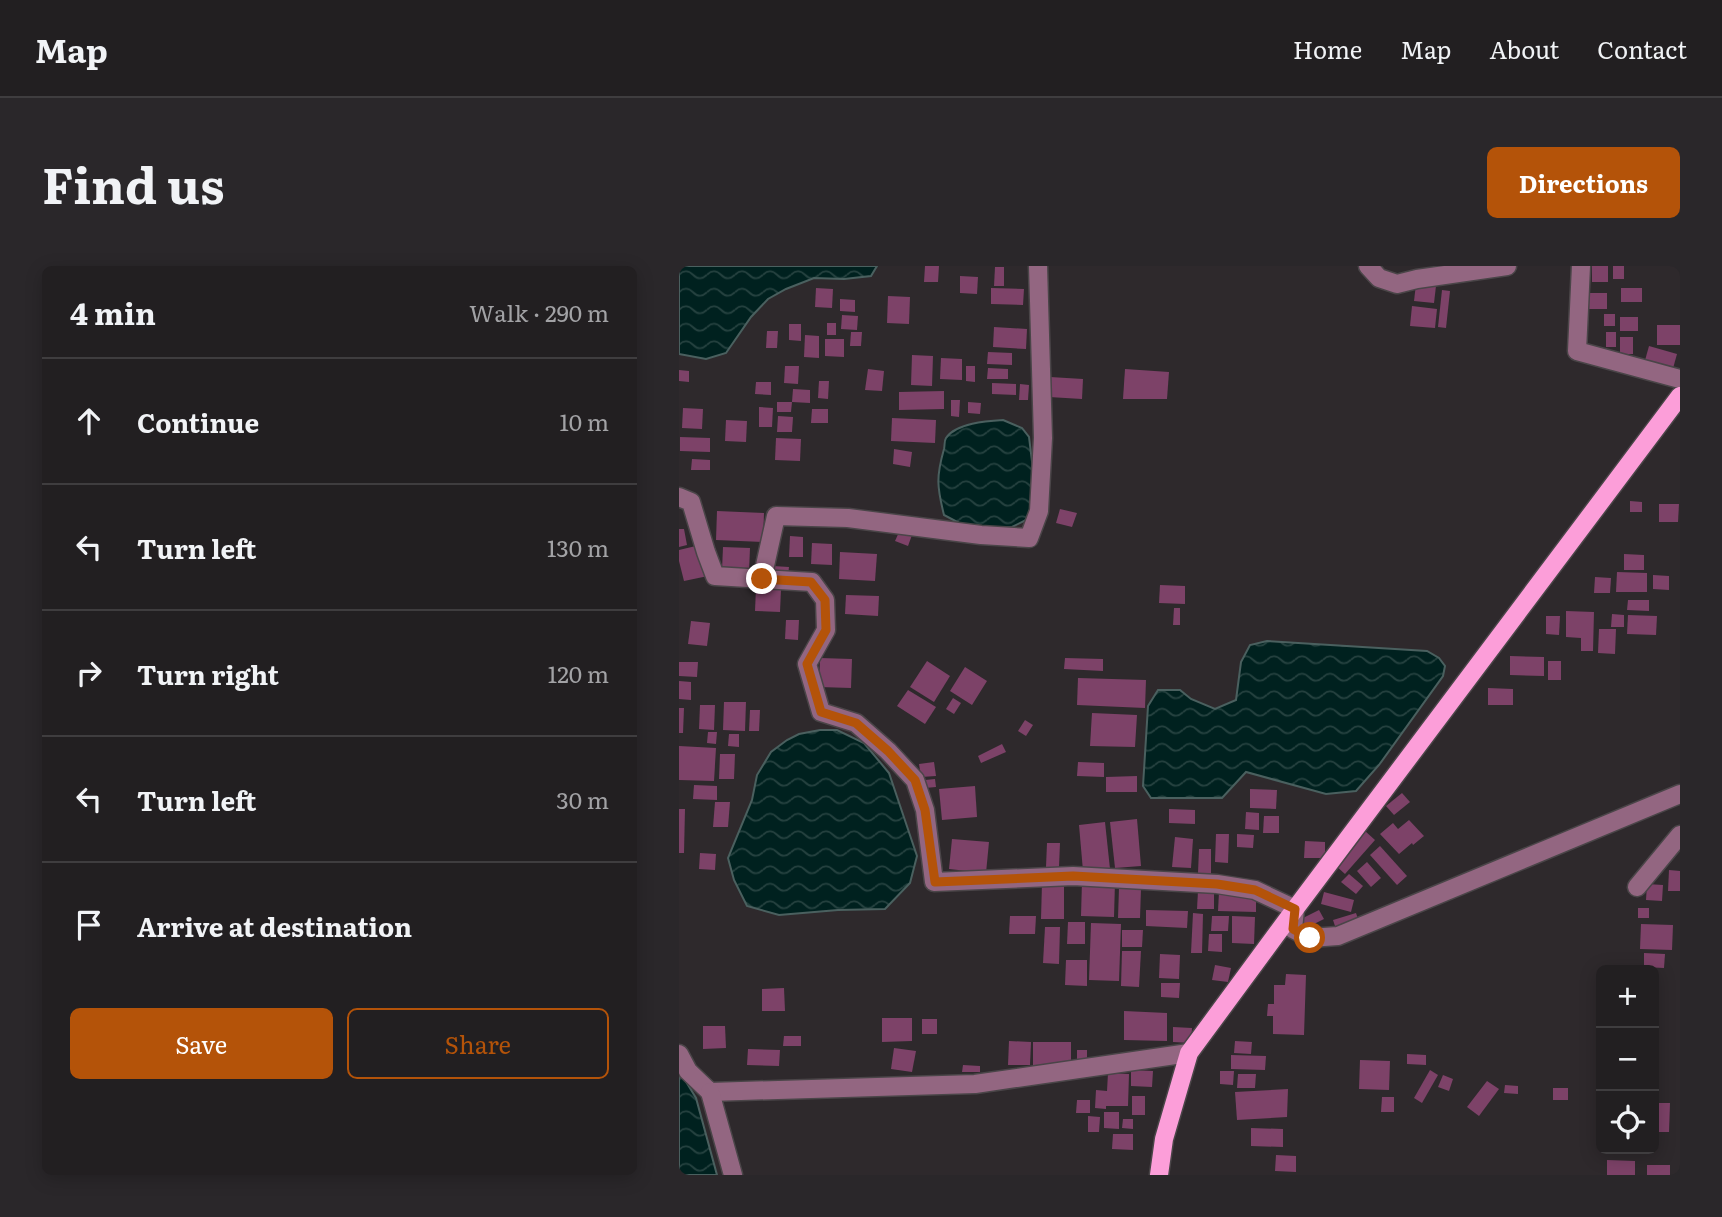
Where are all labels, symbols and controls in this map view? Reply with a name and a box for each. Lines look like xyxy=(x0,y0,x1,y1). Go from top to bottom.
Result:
text: Map xyxy=(35,24,108,73)
text: Home xyxy=(1293,31,1362,66)
text: Map xyxy=(1400,31,1451,66)
text: About xyxy=(1489,31,1559,66)
text: Contact xyxy=(1597,31,1687,66)
text: Find us xyxy=(42,146,225,219)
button: Directions xyxy=(1487,147,1680,218)
text: 4 min xyxy=(70,290,156,334)
text: Walk · 290 m xyxy=(469,295,609,329)
icon: ahead xyxy=(70,402,108,440)
text: Continue xyxy=(137,402,259,441)
text: 10 m xyxy=(559,404,609,438)
icon: left xyxy=(70,528,108,566)
text: Turn left xyxy=(137,528,256,567)
text: 130 m xyxy=(547,530,609,564)
route end xyxy=(746,563,777,594)
icon: right xyxy=(70,654,108,692)
text: Turn right xyxy=(137,654,279,693)
text: 120 m xyxy=(548,656,609,690)
icon: left xyxy=(70,780,108,818)
text: Turn left xyxy=(137,780,256,819)
text: 30 m xyxy=(556,782,609,816)
icon: arrive xyxy=(70,906,108,944)
text: Arrive at destination xyxy=(137,906,412,945)
route start xyxy=(1294,922,1325,953)
map controls xyxy=(1596,965,1659,1154)
button: + xyxy=(1596,965,1659,1028)
button: Save xyxy=(70,1008,333,1079)
button: Share xyxy=(347,1008,609,1079)
button: − xyxy=(1596,1028,1659,1091)
button: locate xyxy=(1596,1091,1659,1154)

